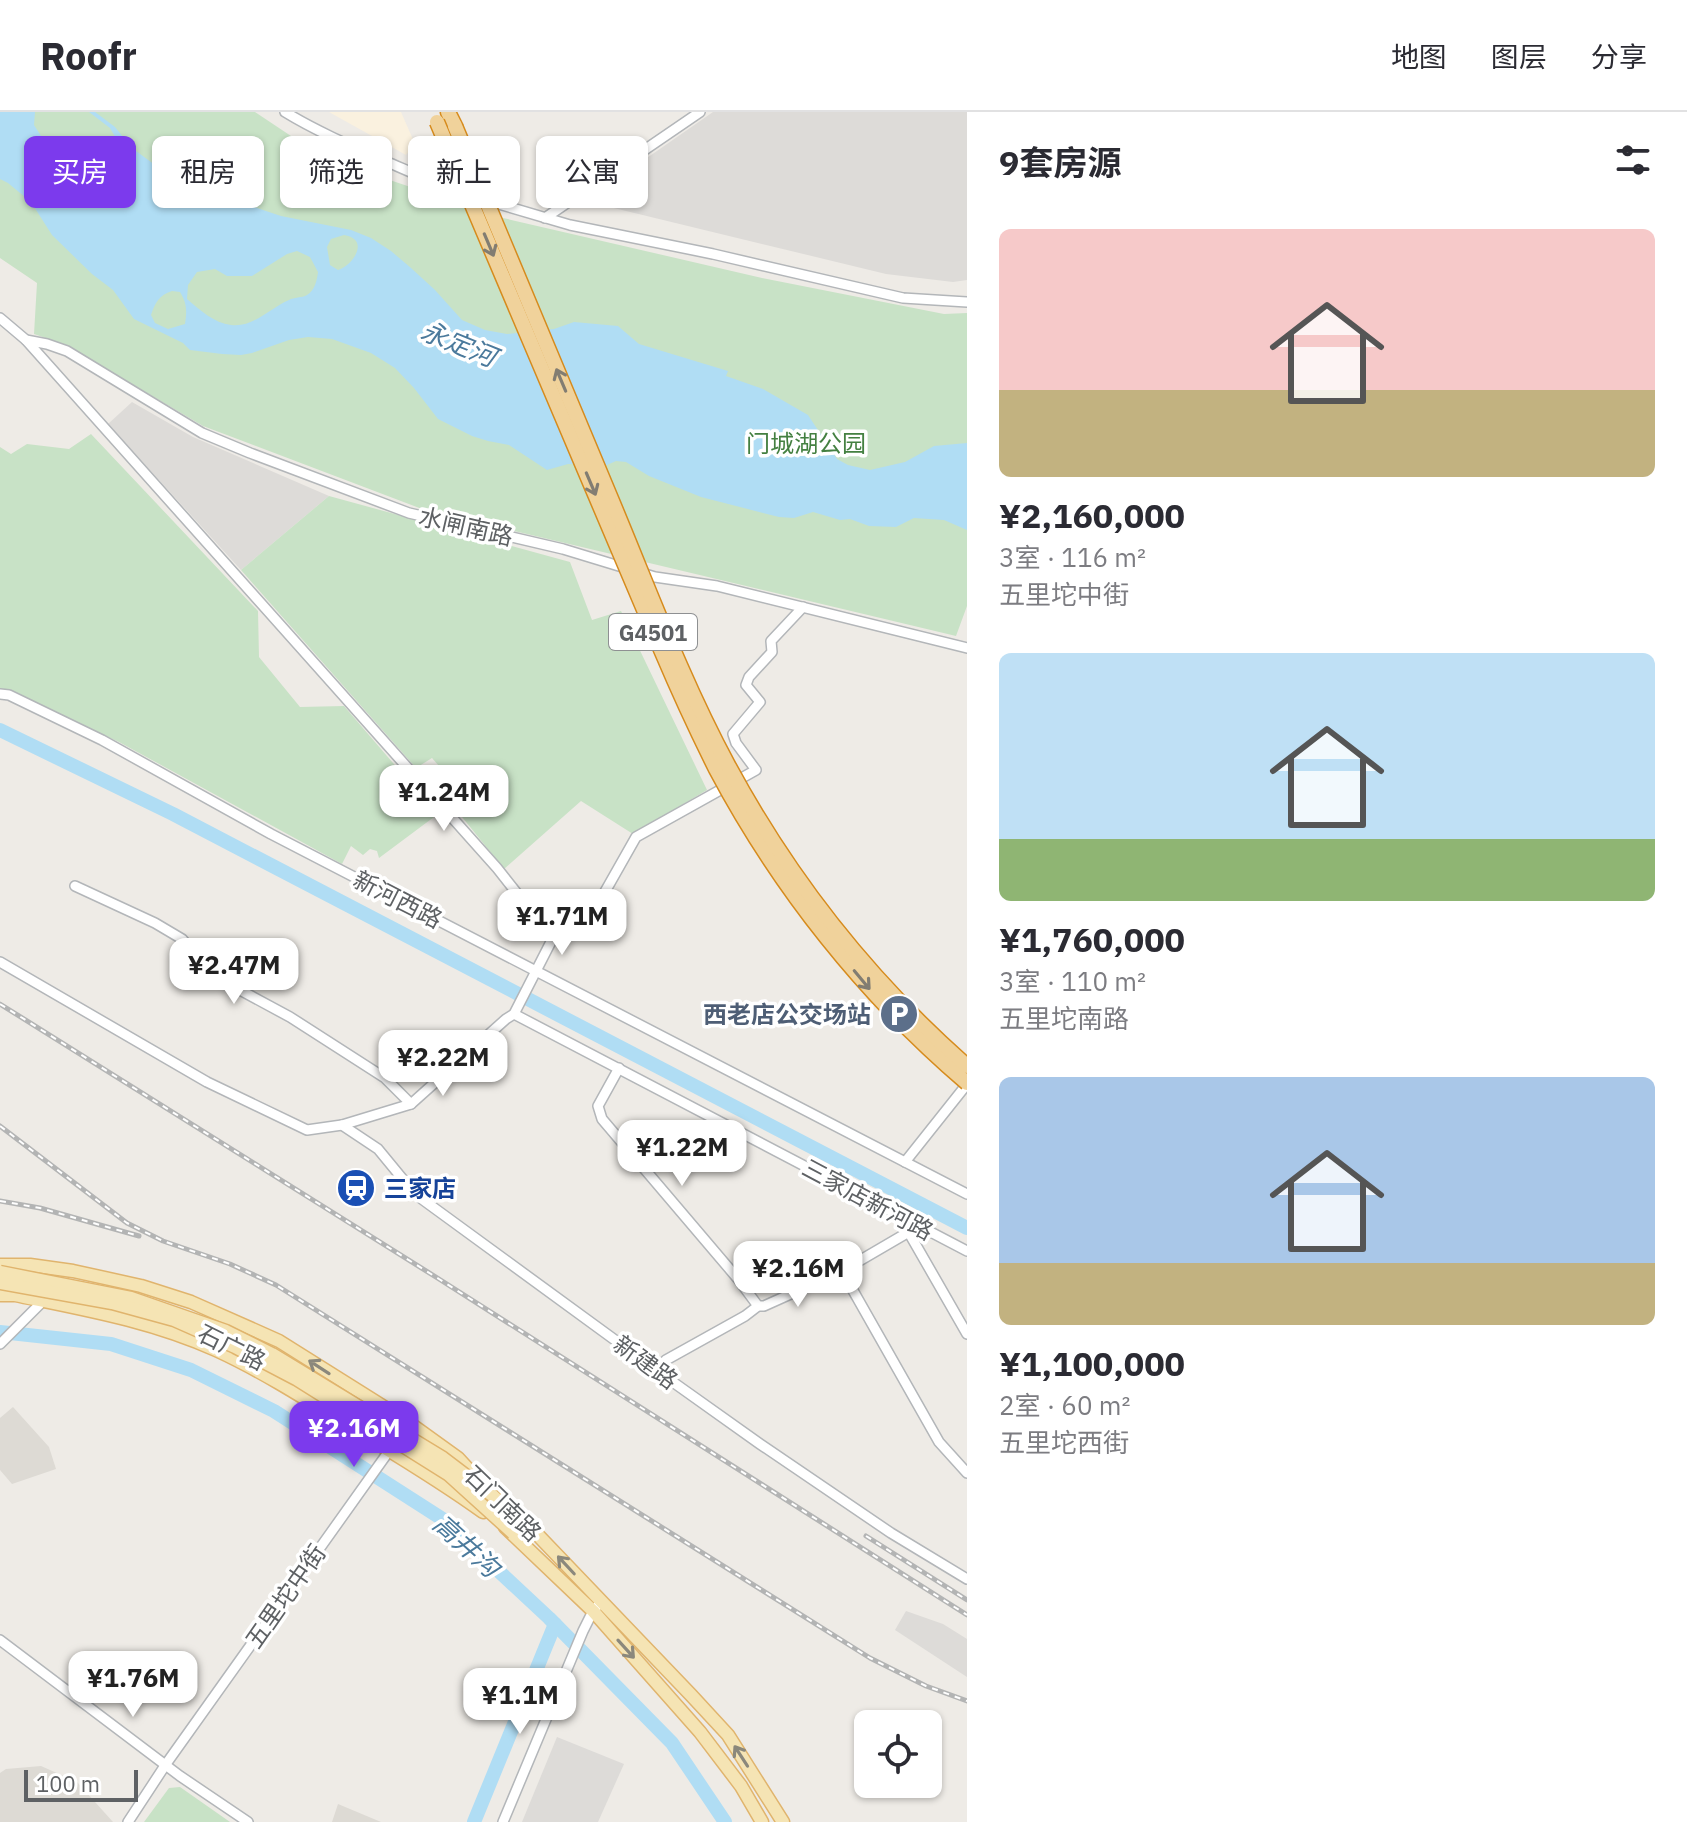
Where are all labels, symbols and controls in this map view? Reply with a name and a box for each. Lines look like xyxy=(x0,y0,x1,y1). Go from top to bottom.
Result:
text: Roofr xyxy=(40,31,137,80)
text: 地图 xyxy=(1391,38,1447,75)
text: 图层 xyxy=(1491,38,1547,75)
text: 分享 xyxy=(1591,38,1647,75)
chip: 买房 xyxy=(24,136,136,208)
chip: 租房 xyxy=(152,136,264,208)
chip: 筛选 xyxy=(280,136,392,208)
chip: 新上 xyxy=(408,136,520,208)
chip: 公寓 xyxy=(536,136,648,208)
icon: filters xyxy=(1611,138,1655,182)
text: 9套房源 xyxy=(999,140,1121,184)
one-way arrow xyxy=(483,232,498,257)
icon: home xyxy=(1255,281,1399,425)
water label: 永定河 xyxy=(416,313,506,375)
one-way arrow xyxy=(553,368,568,393)
park label: 门城湖公园 xyxy=(746,427,866,459)
one-way arrow xyxy=(584,471,599,496)
text: ¥2,160,000 xyxy=(999,493,1185,537)
street label: 水闸南路 xyxy=(416,500,516,552)
text: 3室 · 116 m² xyxy=(999,540,1146,574)
text: 五里坨中街 xyxy=(999,577,1129,611)
road number: G4501 xyxy=(609,614,697,650)
icon: home xyxy=(1255,705,1399,849)
pin: ¥1.24M xyxy=(379,765,509,833)
text: ¥1.24M xyxy=(397,774,491,808)
street label: 新河西路 xyxy=(348,863,448,935)
pin: ¥1.71M xyxy=(497,889,627,957)
text: ¥1.71M xyxy=(515,898,609,932)
text: ¥1,760,000 xyxy=(999,917,1185,961)
pin: ¥2.47M xyxy=(169,938,299,1006)
text: ¥2.47M xyxy=(187,947,281,981)
text: 3室 · 110 m² xyxy=(999,964,1146,998)
one-way arrow xyxy=(853,969,871,989)
parking icon: 西老店公交场站 xyxy=(878,993,920,1035)
place label: 西老店公交场站 xyxy=(703,998,871,1030)
text: 五里坨南路 xyxy=(999,1001,1129,1035)
pin: ¥2.22M xyxy=(378,1030,508,1098)
text: ¥2.22M xyxy=(396,1039,490,1073)
pin: ¥1.22M xyxy=(617,1120,747,1188)
text: ¥1.22M xyxy=(635,1129,729,1163)
icon: home xyxy=(1255,1129,1399,1273)
street label: 三家店新河路 xyxy=(797,1151,939,1247)
station icon: 三家店 xyxy=(335,1167,377,1209)
place label: 三家店 xyxy=(384,1172,456,1204)
pin: ¥2.16M xyxy=(733,1241,863,1309)
text: ¥2.16M xyxy=(751,1250,845,1284)
street label: 石广路 xyxy=(193,1317,271,1377)
street label: 新建路 xyxy=(607,1328,685,1396)
text: ¥1,100,000 xyxy=(999,1341,1185,1385)
one-way arrow xyxy=(308,1358,331,1374)
text: 2室 · 60 m² xyxy=(999,1388,1130,1422)
pin: ¥2.16M xyxy=(289,1401,419,1469)
text: ¥2.16M xyxy=(307,1410,401,1444)
text: 五里坨西街 xyxy=(999,1425,1129,1459)
street label: 石门南路 xyxy=(457,1458,549,1548)
water label: 高井沟 xyxy=(427,1506,510,1586)
street label: 五里坨中街 xyxy=(237,1538,333,1654)
one-way arrow xyxy=(556,1555,575,1575)
one-way arrow xyxy=(616,1638,634,1658)
pin: ¥1.76M xyxy=(68,1651,198,1719)
text: ¥1.76M xyxy=(86,1660,180,1694)
pin: ¥1.1M xyxy=(464,1668,576,1736)
text: ¥1.1M xyxy=(481,1677,559,1711)
map controls xyxy=(854,1710,942,1798)
button: locate xyxy=(854,1710,942,1798)
one-way arrow xyxy=(733,1745,750,1767)
scale bar xyxy=(24,1766,138,1802)
text: 100 m xyxy=(36,1769,100,1798)

